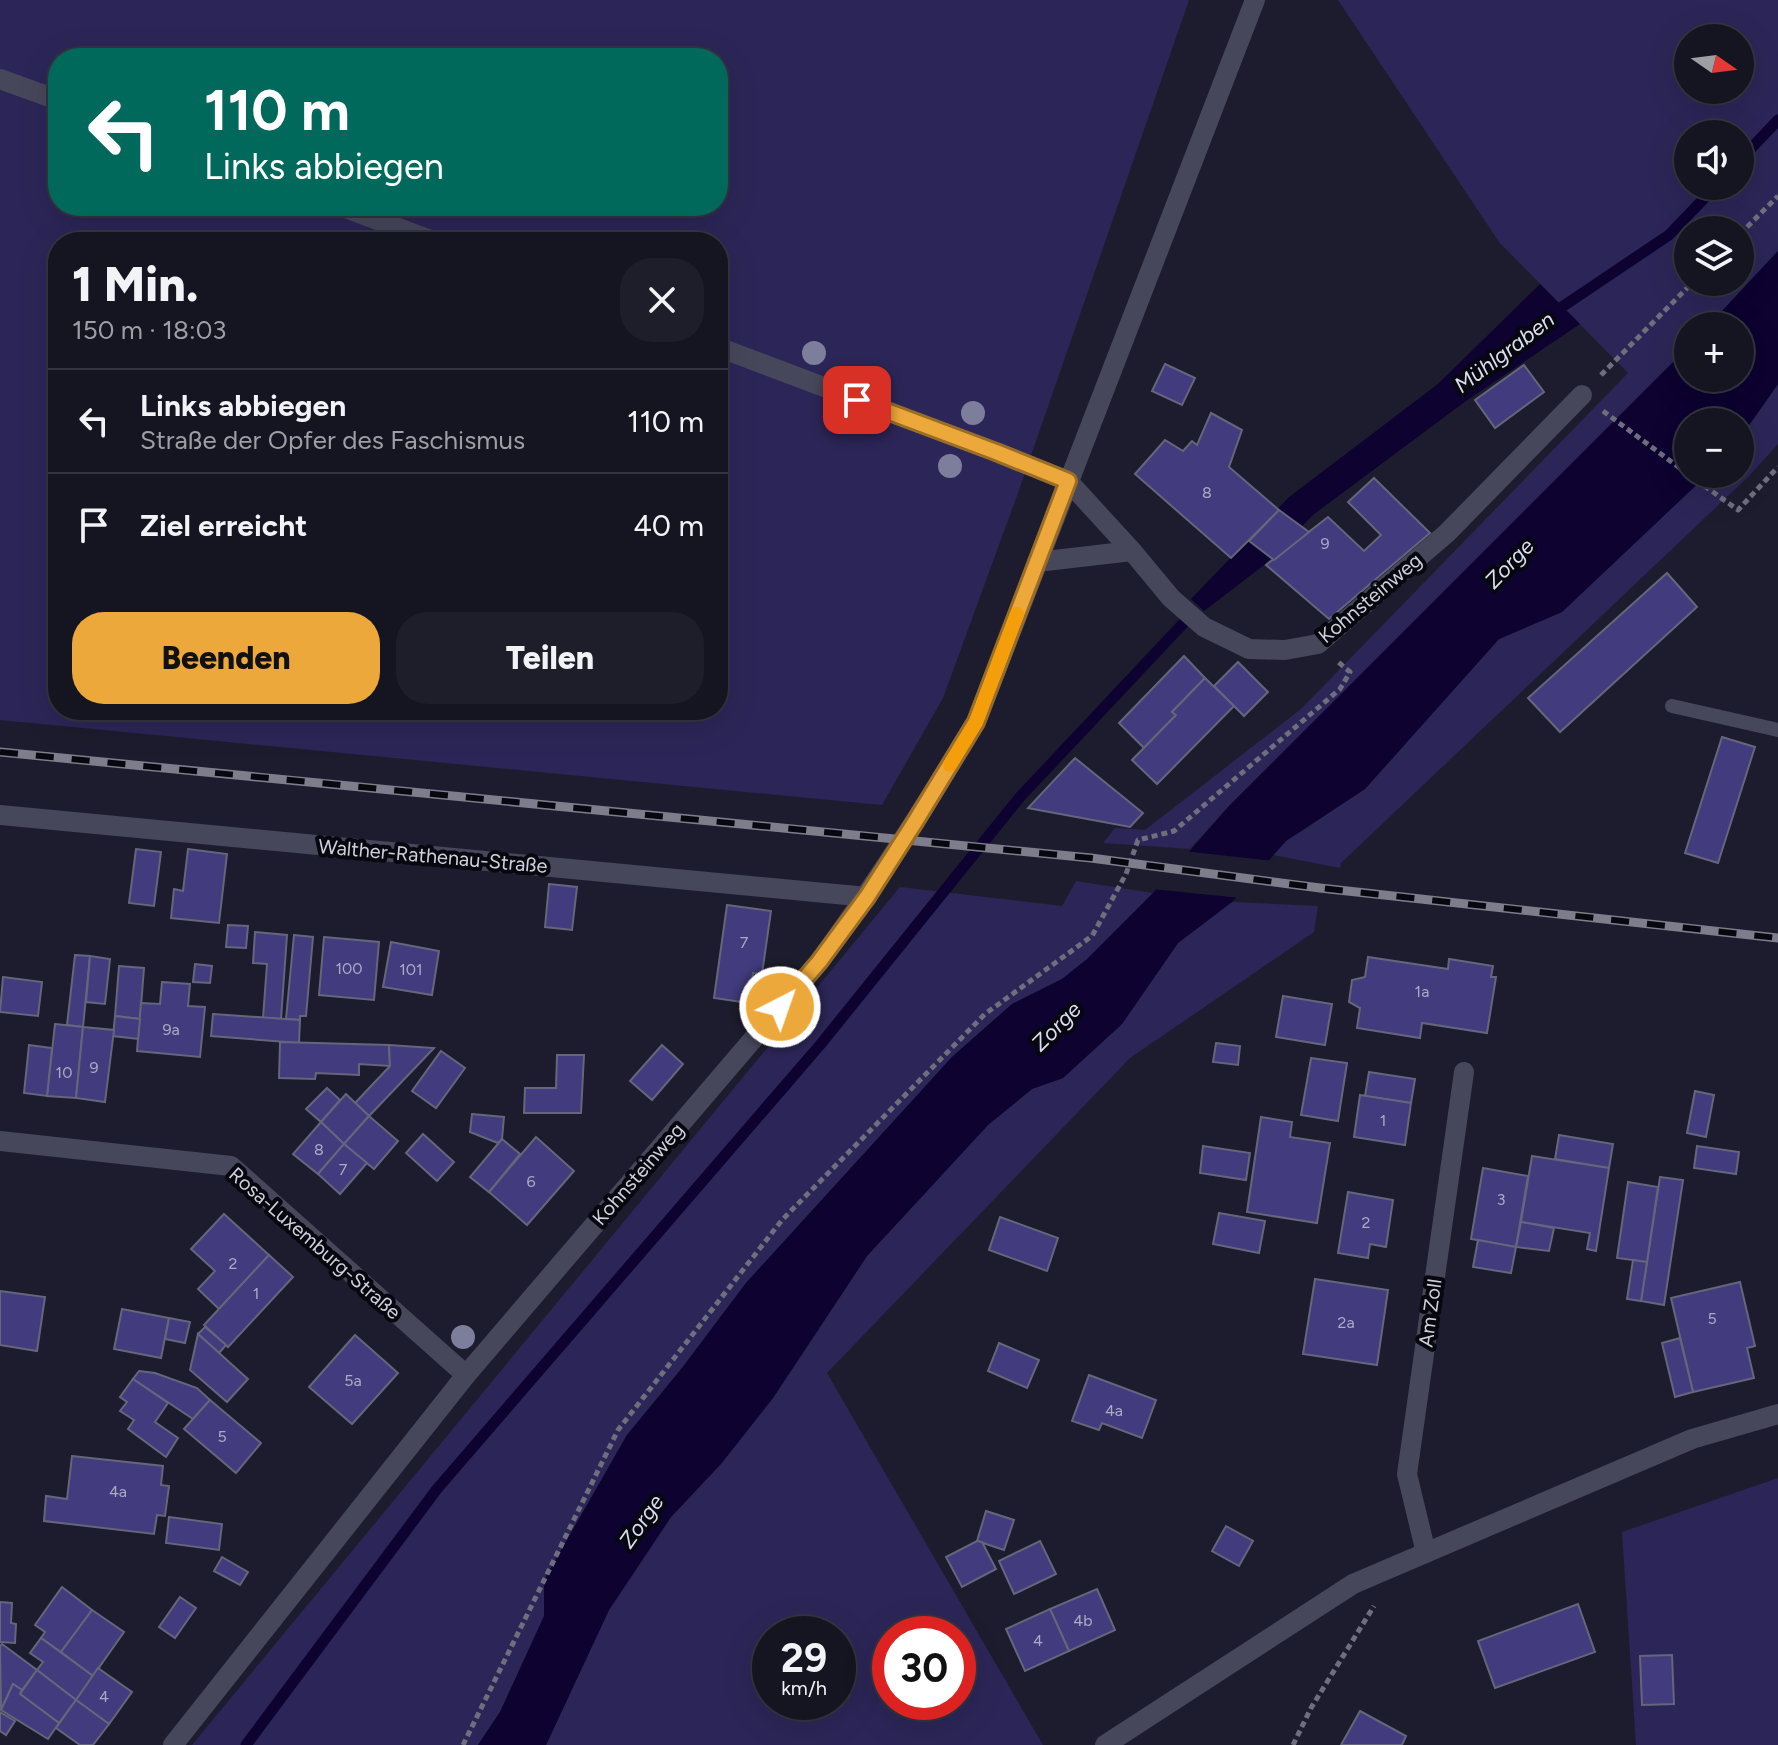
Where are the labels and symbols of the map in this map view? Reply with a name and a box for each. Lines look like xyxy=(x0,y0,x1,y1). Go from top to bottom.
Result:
north arrow xyxy=(1674,24,1754,104)
water label: Mühlgraben xyxy=(1449,306,1560,399)
pin xyxy=(823,366,891,434)
house number: 8 xyxy=(1202,483,1212,502)
water label: Zorge xyxy=(1479,533,1540,594)
house number: 9 xyxy=(1320,534,1330,553)
street label: Kohnsteinweg xyxy=(1313,548,1427,648)
street label: Walther-Rathenau-Straße xyxy=(317,834,549,878)
house number: 7 xyxy=(740,933,749,952)
house number: 100 xyxy=(335,959,363,978)
house number: 101 xyxy=(399,960,423,979)
position arrow xyxy=(738,965,822,1049)
house number: 1a xyxy=(1415,982,1429,1001)
water label: Zorge xyxy=(1026,996,1087,1057)
house number: 9a xyxy=(162,1020,180,1039)
house number: 9 xyxy=(89,1058,99,1077)
house number: 10 xyxy=(56,1063,72,1082)
house number: 1 xyxy=(1380,1111,1386,1130)
street label: Kohnsteinweg xyxy=(587,1118,689,1230)
house number: 8 xyxy=(314,1140,324,1159)
house number: 7 xyxy=(339,1160,348,1179)
street label: Rosa-Luxemburg-Straße xyxy=(224,1162,406,1324)
house number: 6 xyxy=(526,1172,536,1191)
house number: 3 xyxy=(1497,1190,1505,1209)
house number: 2 xyxy=(1362,1213,1370,1232)
house number: 2 xyxy=(229,1254,237,1273)
street label: Am Zoll xyxy=(1413,1277,1447,1349)
house number: 1 xyxy=(253,1284,259,1303)
house number: 5 xyxy=(1707,1309,1717,1328)
house number: 2a xyxy=(1337,1313,1355,1332)
house number: 5a xyxy=(344,1371,362,1390)
house number: 4a xyxy=(1105,1401,1123,1420)
house number: 5 xyxy=(217,1427,227,1446)
house number: 4a xyxy=(109,1482,127,1501)
water label: Zorge xyxy=(613,1489,669,1553)
house number: 4b xyxy=(1073,1611,1093,1630)
speed limit sign: 30 xyxy=(872,1616,976,1720)
house number: 4 xyxy=(1033,1631,1043,1650)
house number: 4 xyxy=(99,1687,109,1706)

